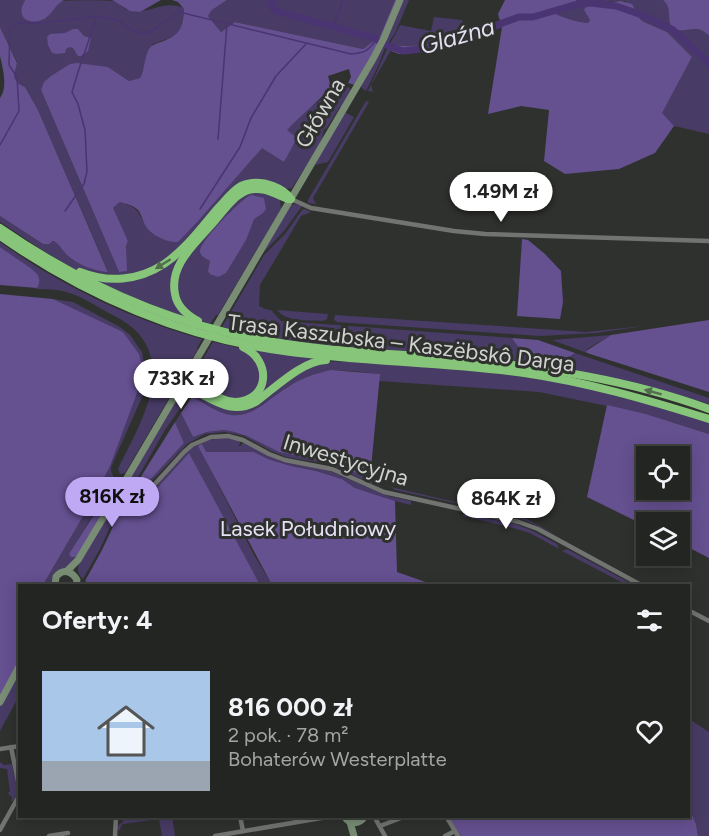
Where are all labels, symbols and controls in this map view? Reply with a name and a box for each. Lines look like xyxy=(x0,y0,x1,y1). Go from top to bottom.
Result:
water label: Glaźna xyxy=(416,11,498,61)
street label: Główna xyxy=(289,73,351,153)
pin: 1.49M zł xyxy=(439,172,563,223)
text: 1.49M zł xyxy=(464,179,538,203)
one-way arrow xyxy=(155,259,171,270)
street label: Trasa Kaszubska – Kaszëbskô Darga xyxy=(226,308,576,378)
pin: 733K zł xyxy=(126,359,236,410)
text: 733K zł xyxy=(148,366,214,390)
one-way arrow xyxy=(644,387,662,397)
street label: Inwestycyjna xyxy=(280,428,412,492)
map controls xyxy=(636,446,690,566)
button: locate xyxy=(636,446,690,500)
pin: 816K zł xyxy=(57,477,167,528)
pin: 864K zł xyxy=(451,479,561,530)
text: 816K zł xyxy=(79,484,145,508)
text: 864K zł xyxy=(471,486,541,510)
button: layers xyxy=(636,512,690,566)
park label: Lasek Południowy xyxy=(220,515,397,542)
text: Oferty: 4 xyxy=(42,604,153,636)
icon: filters xyxy=(633,604,666,637)
text: 816 000 zł xyxy=(228,691,353,723)
icon: home xyxy=(90,695,162,767)
icon: heart xyxy=(633,715,666,748)
text: 2 pok. · 78 m² xyxy=(228,723,349,747)
text: Bohaterów Westerplatte xyxy=(228,747,447,771)

